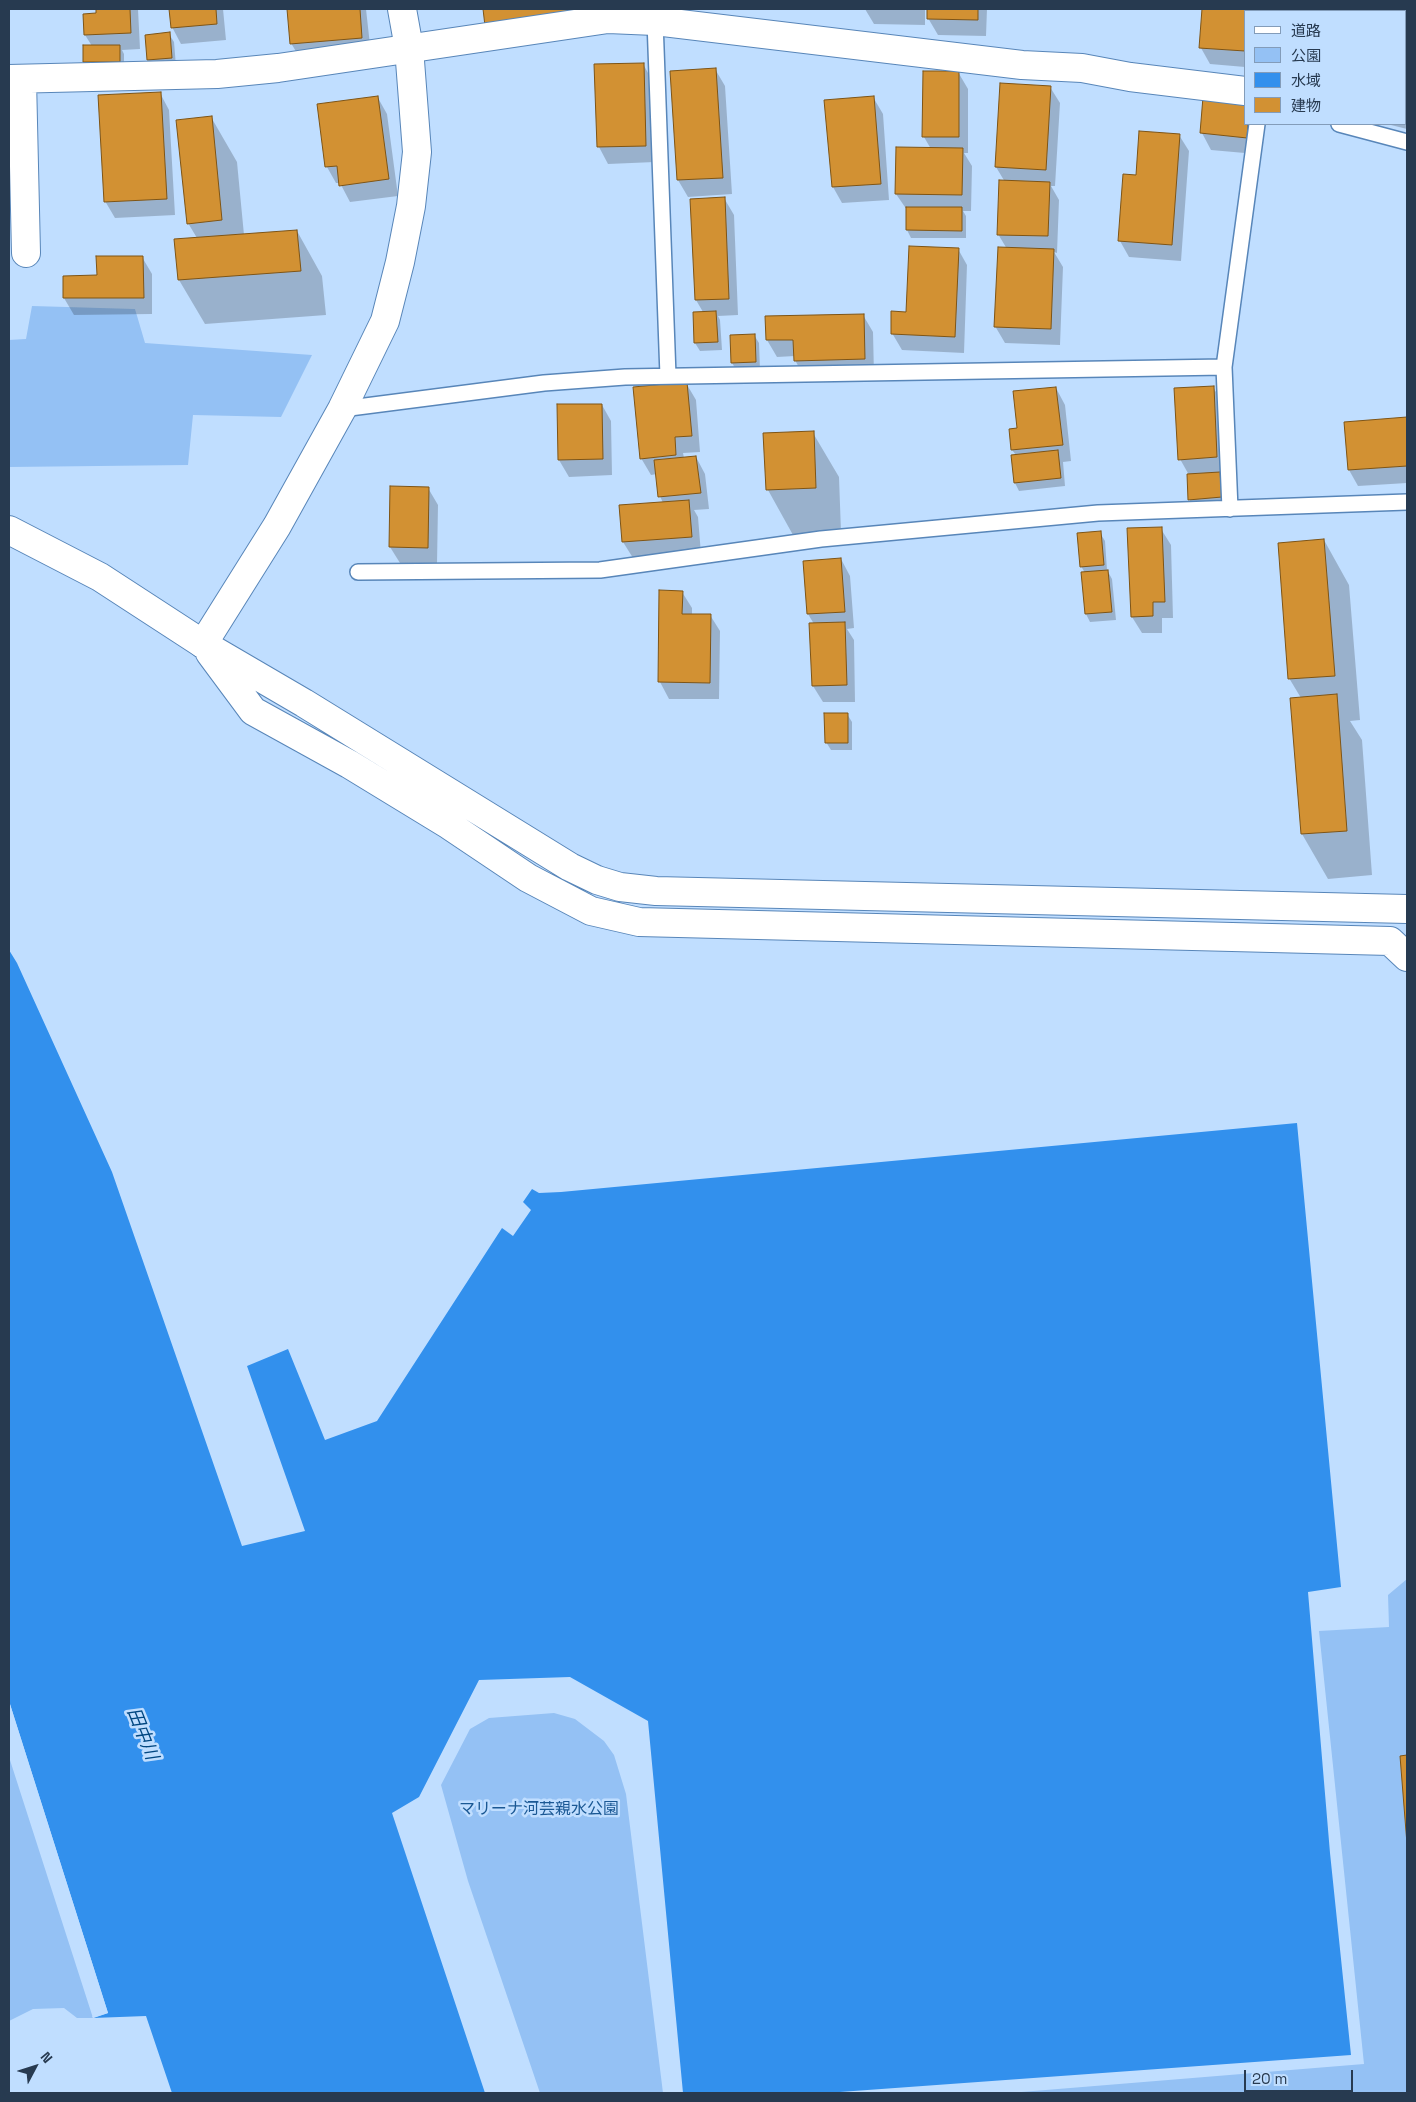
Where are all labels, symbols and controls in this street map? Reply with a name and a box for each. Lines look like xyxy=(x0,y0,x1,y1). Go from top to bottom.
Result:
legend xyxy=(1244,10,1406,125)
text: 道路 xyxy=(1291,21,1321,40)
text: 公園 xyxy=(1291,46,1321,65)
text: 水域 xyxy=(1291,71,1321,90)
text: 建物 xyxy=(1291,96,1321,115)
water label: 田中川 xyxy=(122,1705,162,1763)
park label: マリーナ河芸親水公園 xyxy=(459,1800,619,1820)
north arrow xyxy=(10,2042,60,2092)
text: N xyxy=(37,2048,56,2067)
scale bar xyxy=(1246,2060,1355,2092)
text: 20 m xyxy=(1252,2069,1287,2088)

